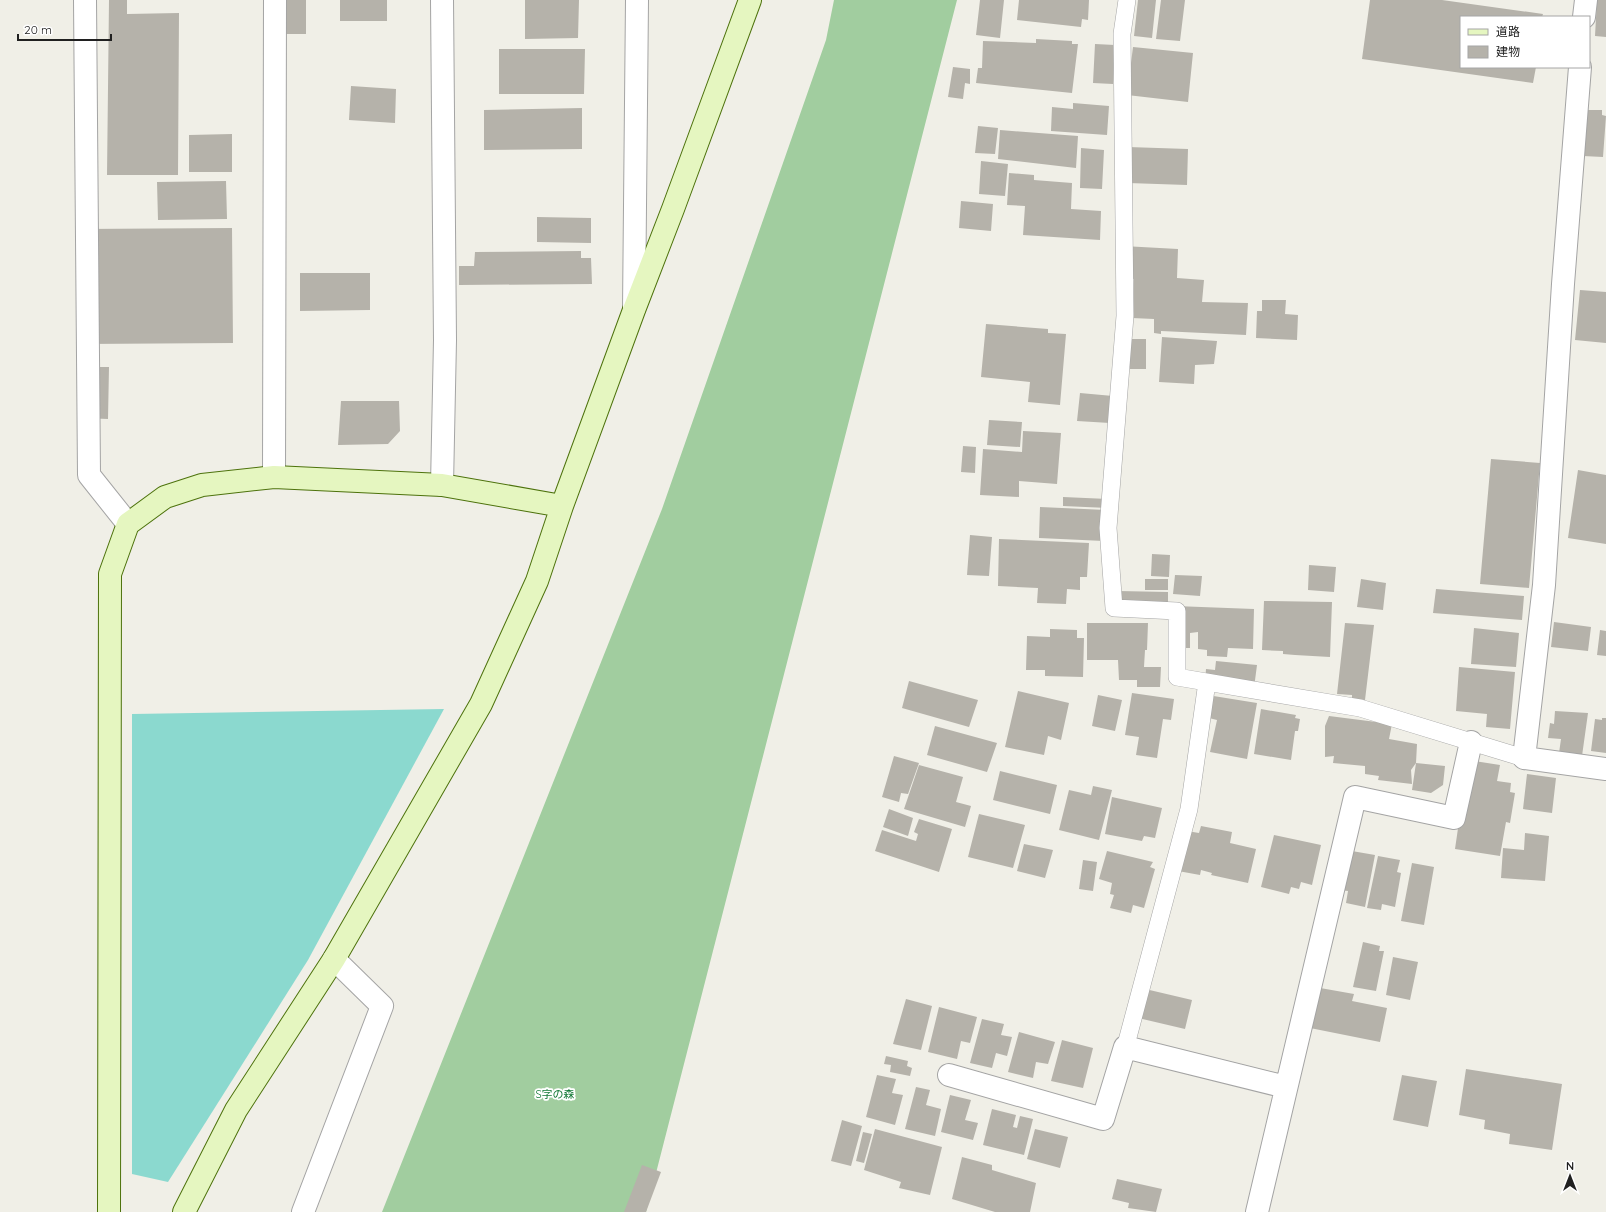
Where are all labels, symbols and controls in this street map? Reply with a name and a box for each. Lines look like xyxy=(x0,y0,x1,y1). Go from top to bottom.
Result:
scale bar xyxy=(18,16,111,42)
legend xyxy=(1460,16,1590,68)
text: 20 m xyxy=(24,22,52,37)
text: 道路 xyxy=(1496,24,1520,39)
text: 建物 xyxy=(1496,44,1520,59)
park label: S字の森 xyxy=(535,1087,575,1101)
north arrow xyxy=(1550,1156,1590,1196)
text: N xyxy=(1566,1159,1574,1173)

